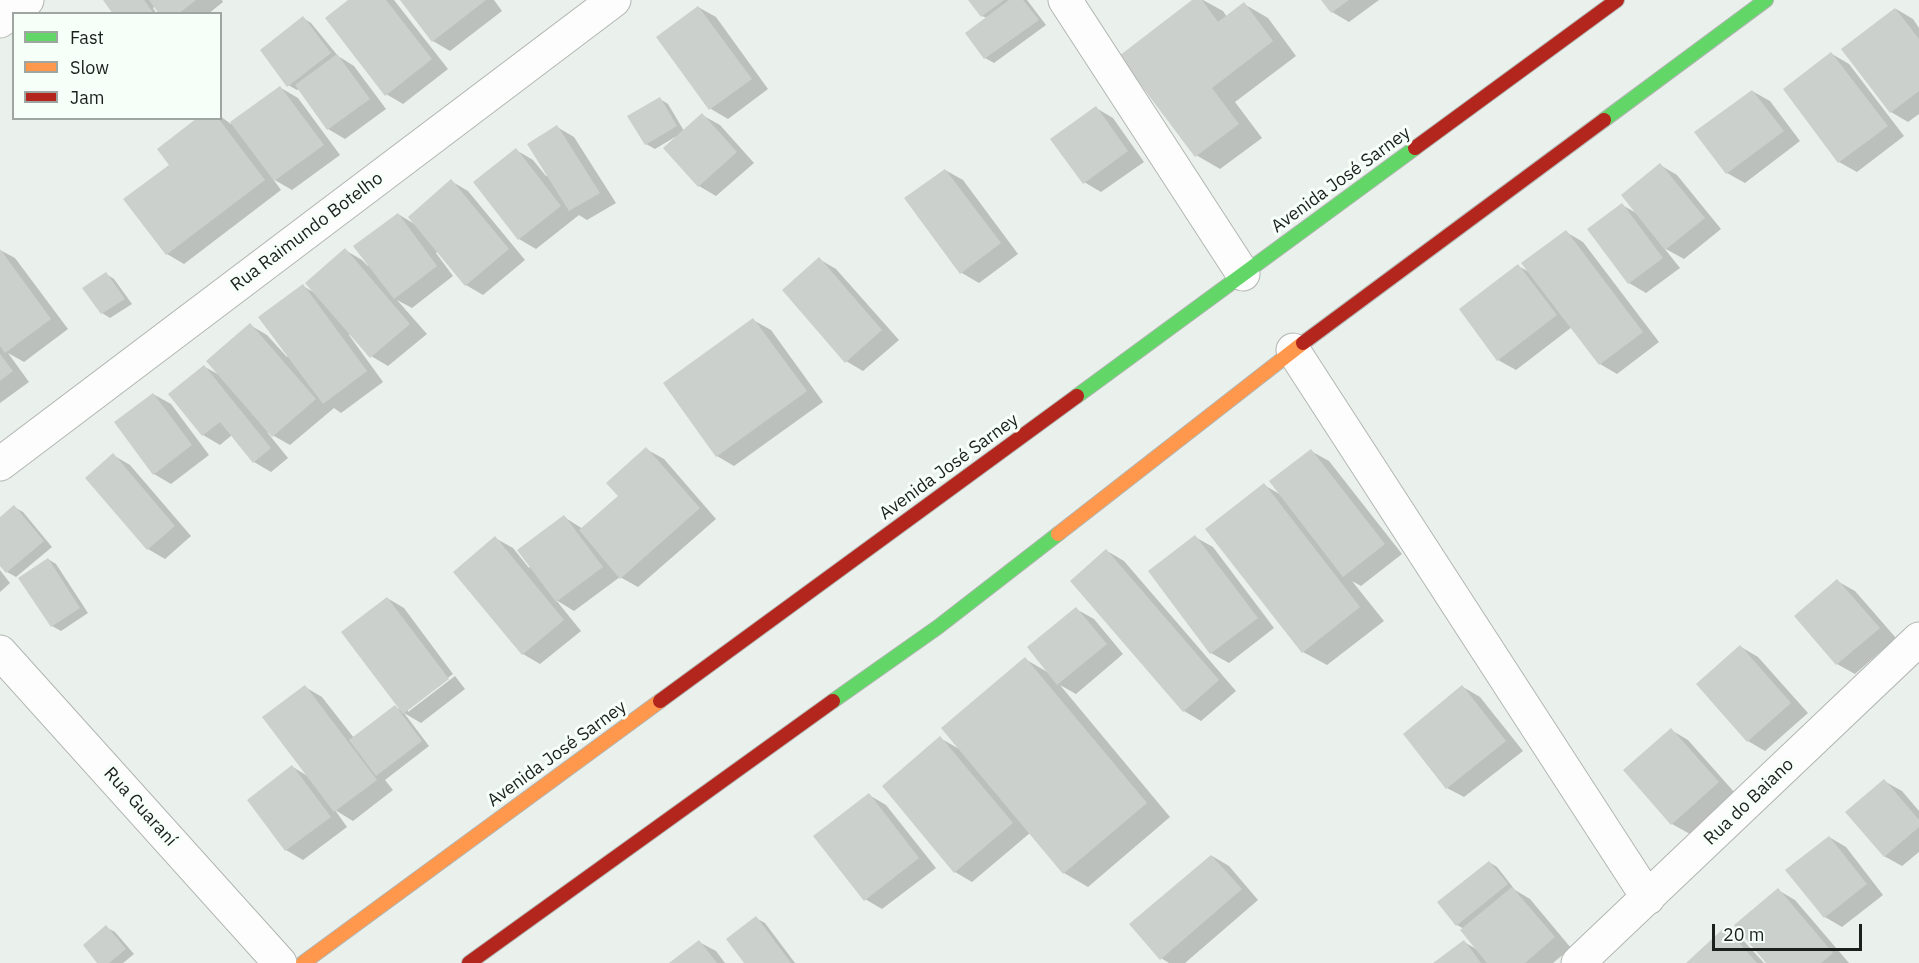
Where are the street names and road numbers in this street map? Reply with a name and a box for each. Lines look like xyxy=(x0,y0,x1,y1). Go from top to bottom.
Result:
street label: Avenida José Sarney xyxy=(1267,122,1415,238)
street label: Rua Raimundo Botelho xyxy=(227,168,387,296)
street label: Avenida José Sarney xyxy=(875,409,1023,525)
street label: Avenida José Sarney xyxy=(483,696,631,812)
street label: Rua do Baiano xyxy=(1700,754,1798,850)
street label: Rua Guaraní xyxy=(99,763,181,851)

